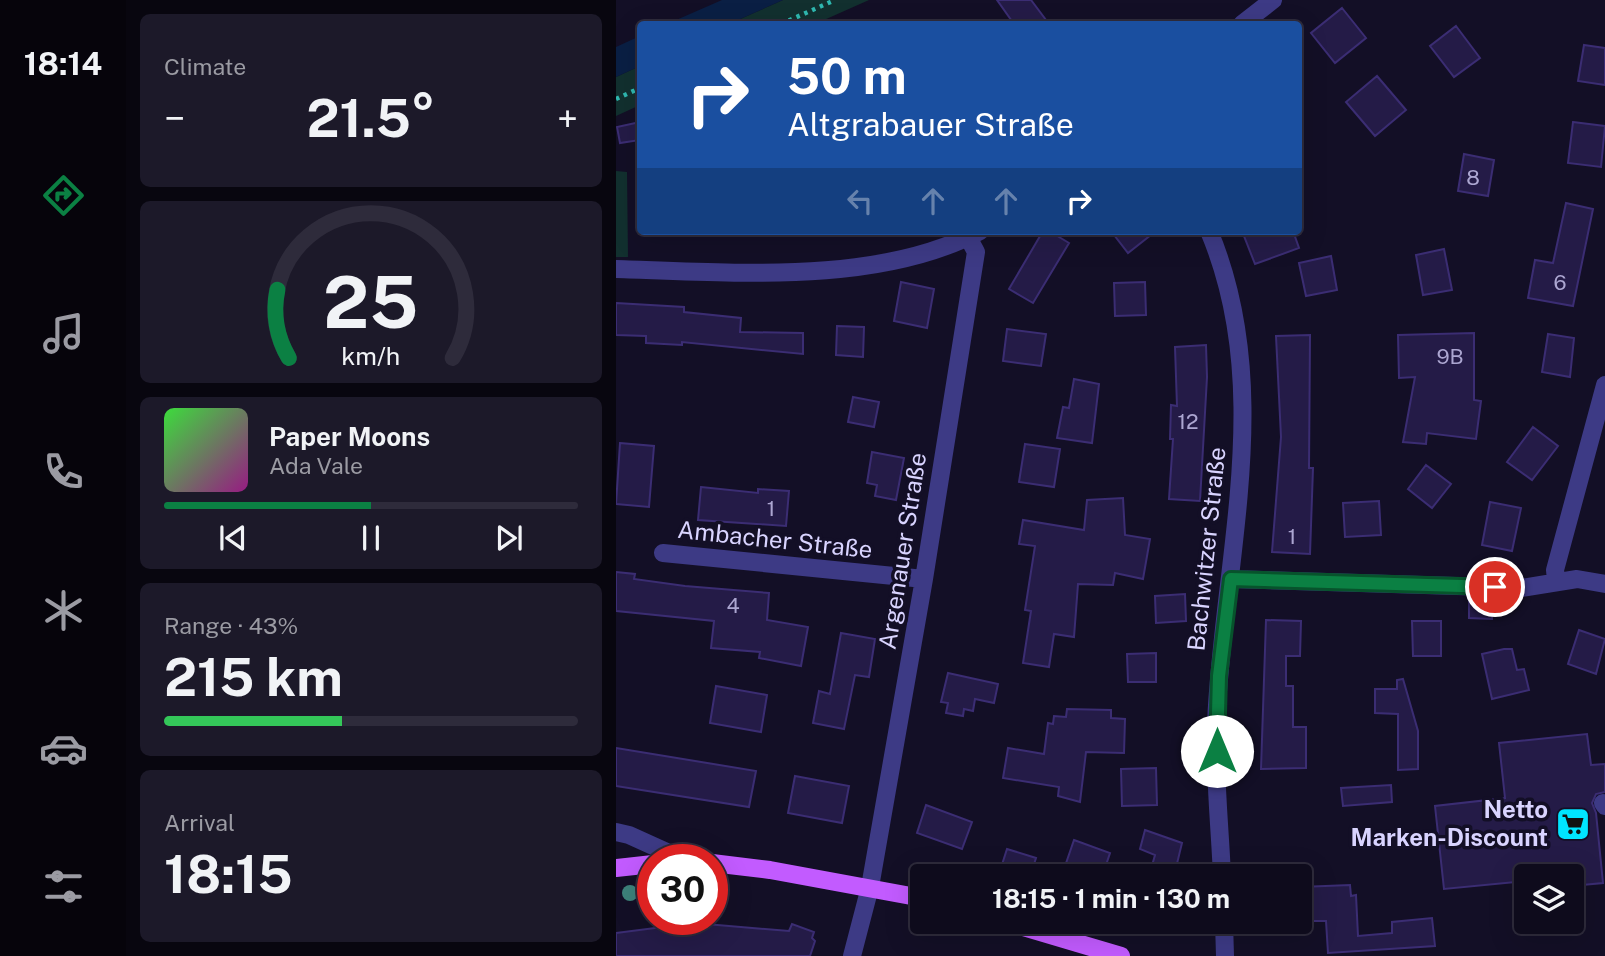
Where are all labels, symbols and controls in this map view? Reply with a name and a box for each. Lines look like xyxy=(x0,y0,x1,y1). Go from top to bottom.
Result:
text: 18:14 xyxy=(24,45,102,82)
text: 50 m xyxy=(787,47,907,105)
icon: right xyxy=(672,49,763,140)
text: Climate xyxy=(164,53,246,80)
text: 21.5° xyxy=(306,88,436,149)
text: − xyxy=(164,96,185,141)
text: + xyxy=(557,96,578,141)
text: Altgrabauer Straße xyxy=(787,106,1074,143)
house number: 8 xyxy=(1466,165,1480,190)
icon: directions xyxy=(39,171,88,220)
icon: left xyxy=(841,182,879,220)
icon: ahead xyxy=(914,182,952,220)
icon: ahead xyxy=(987,182,1025,220)
icon: right xyxy=(1060,182,1098,220)
text: 25 xyxy=(323,259,419,344)
house number: 6 xyxy=(1553,270,1567,295)
icon: music xyxy=(39,309,88,358)
text: km/h xyxy=(342,340,400,370)
house number: 9B xyxy=(1436,344,1464,369)
house number: 12 xyxy=(1177,409,1199,434)
text: Paper Moons xyxy=(269,421,430,452)
street label: Bachwitzer Straße xyxy=(1181,446,1231,652)
icon: phone xyxy=(39,447,88,496)
street label: Argenauer Straße xyxy=(873,450,931,651)
text: Ada Vale xyxy=(269,452,363,479)
house number: 1 xyxy=(767,496,775,521)
street label: Ambacher Straße xyxy=(676,515,874,563)
icon: previous xyxy=(214,519,252,557)
icon: pause xyxy=(352,519,390,557)
icon: next xyxy=(490,519,528,557)
house number: 1 xyxy=(1288,524,1296,549)
pin xyxy=(1465,557,1525,617)
icon: arrive xyxy=(1476,568,1514,606)
icon: climate xyxy=(39,586,88,635)
house number: 4 xyxy=(726,593,740,618)
text: Range · 43% xyxy=(164,612,298,639)
text: 215 km xyxy=(164,647,343,708)
position arrow xyxy=(1180,714,1254,788)
icon: car xyxy=(39,724,88,773)
place label: Netto Marken-Discount xyxy=(1350,795,1548,851)
supermarket icon: Netto Marken-Discount xyxy=(1554,805,1592,843)
text: Arrival xyxy=(164,809,235,836)
text: 18:15 xyxy=(164,844,293,905)
speed limit sign: 30 xyxy=(637,844,728,935)
icon: filters xyxy=(39,862,88,911)
map controls xyxy=(1514,864,1584,934)
button: layers xyxy=(1514,864,1584,934)
text: 18:15 · 1 min · 130 m xyxy=(992,883,1230,914)

